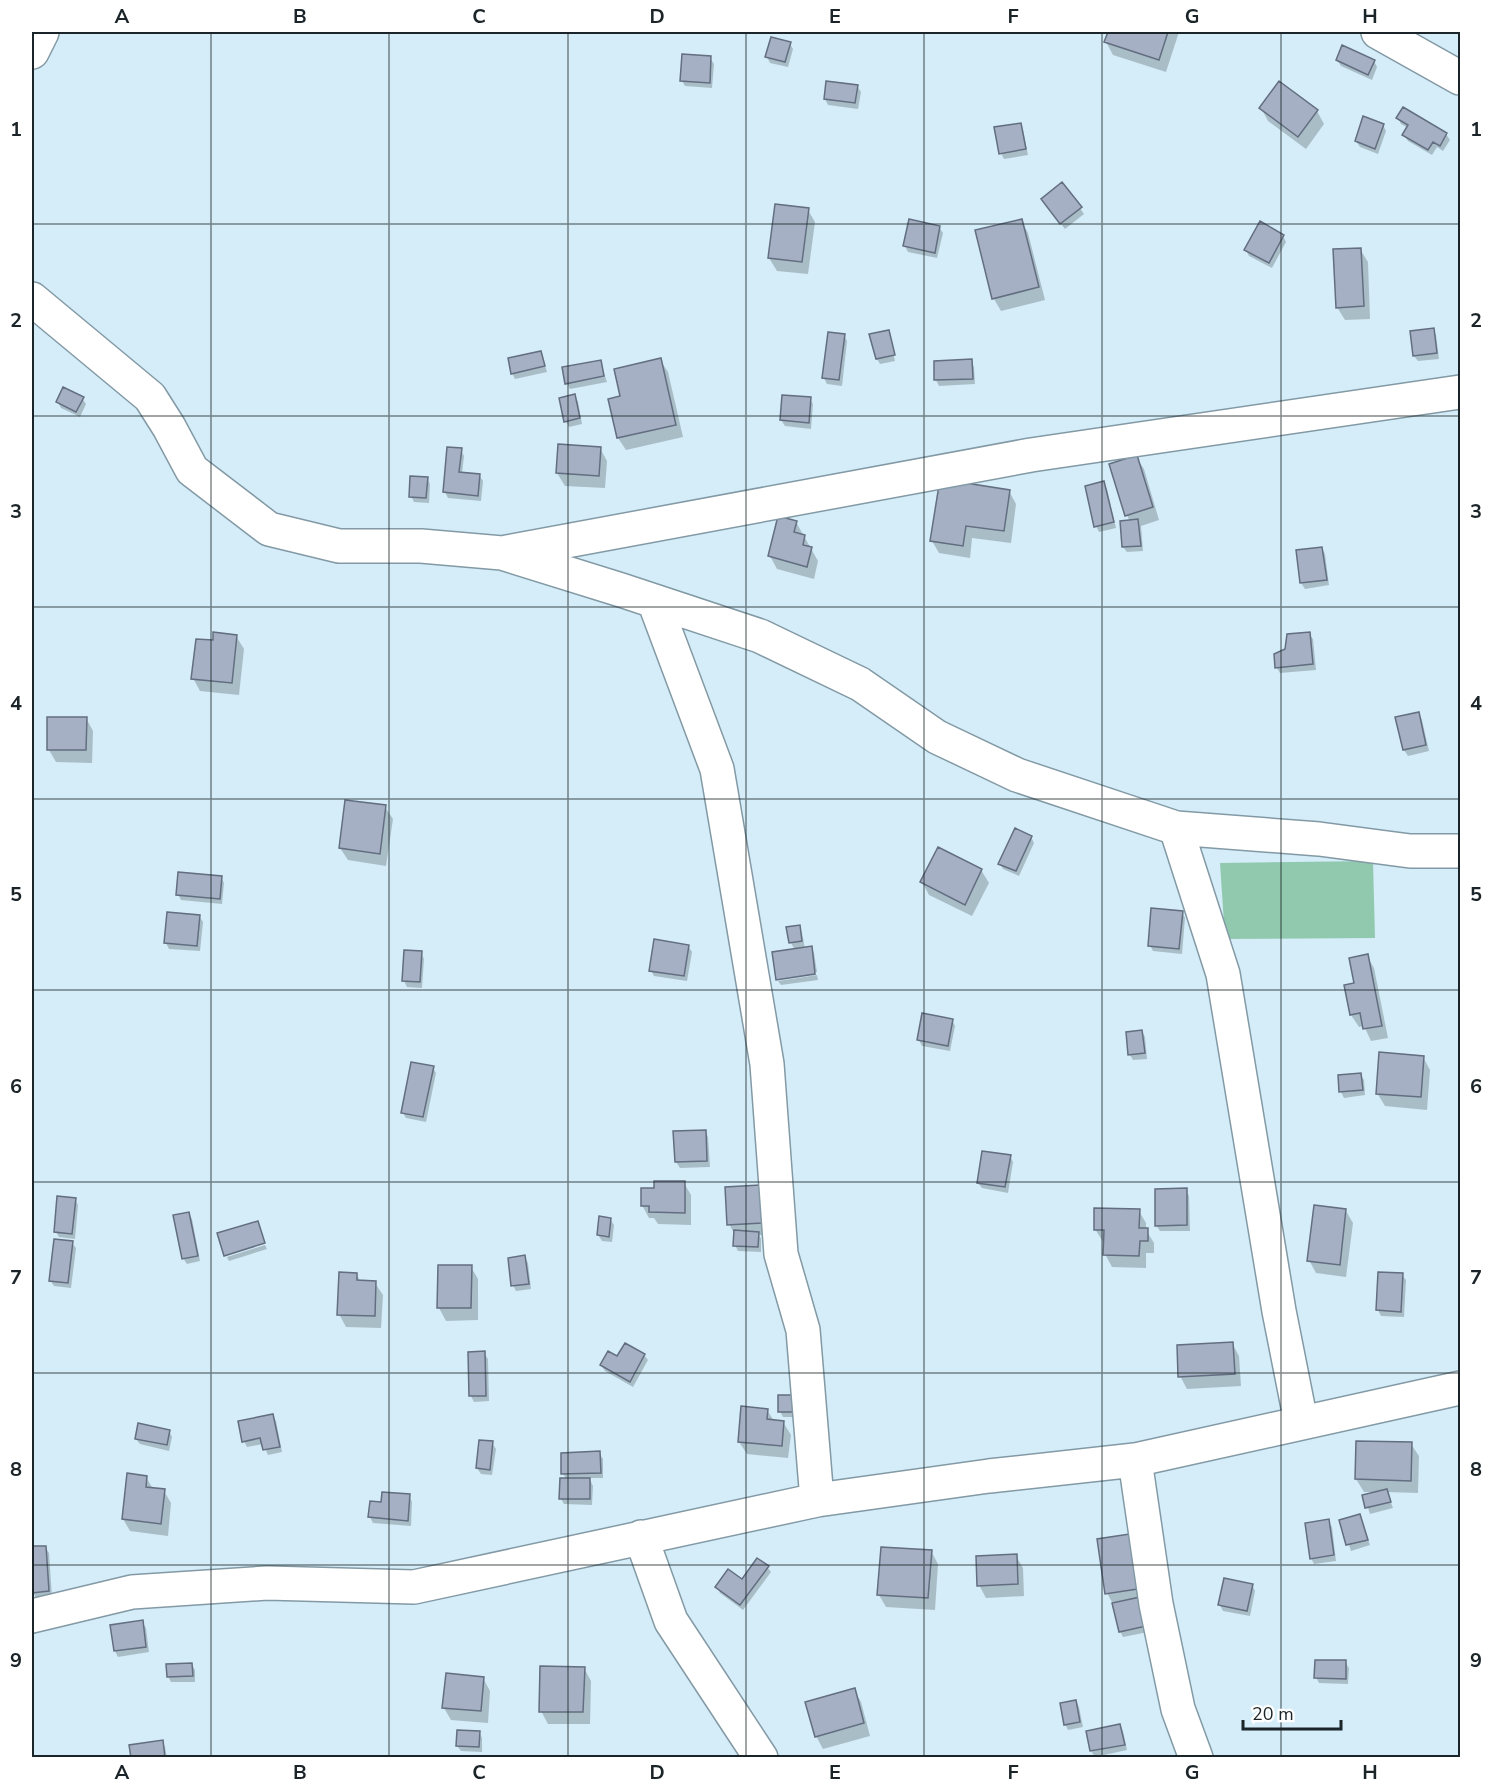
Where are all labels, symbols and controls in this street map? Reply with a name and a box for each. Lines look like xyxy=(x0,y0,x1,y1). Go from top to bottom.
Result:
text: A xyxy=(115,3,130,30)
text: B xyxy=(293,3,307,30)
text: C xyxy=(472,3,486,30)
text: D xyxy=(649,3,665,30)
text: E xyxy=(829,3,841,30)
text: F xyxy=(1007,3,1019,30)
text: G xyxy=(1185,3,1199,30)
text: H xyxy=(1362,3,1378,30)
text: 1 xyxy=(10,116,22,143)
text: 1 xyxy=(1470,116,1482,143)
text: 2 xyxy=(10,307,22,334)
text: 2 xyxy=(1470,307,1482,334)
text: 3 xyxy=(10,498,22,525)
text: 3 xyxy=(1470,498,1482,525)
text: 4 xyxy=(10,690,22,717)
text: 4 xyxy=(1470,690,1482,717)
text: 5 xyxy=(10,881,22,908)
text: 5 xyxy=(1470,881,1482,908)
text: 6 xyxy=(10,1073,22,1100)
text: 6 xyxy=(1470,1073,1482,1100)
text: 7 xyxy=(10,1264,22,1291)
text: 7 xyxy=(1470,1264,1482,1291)
text: 8 xyxy=(10,1456,22,1483)
text: 8 xyxy=(1470,1456,1482,1483)
text: 9 xyxy=(10,1647,22,1674)
text: 9 xyxy=(1470,1647,1482,1674)
scale bar xyxy=(1243,1693,1340,1731)
text: 20 m xyxy=(1252,1702,1294,1726)
text: A xyxy=(115,1759,130,1786)
text: B xyxy=(293,1759,307,1786)
text: C xyxy=(472,1759,486,1786)
text: D xyxy=(649,1759,665,1786)
text: E xyxy=(829,1759,841,1786)
text: F xyxy=(1007,1759,1019,1786)
text: G xyxy=(1185,1759,1199,1786)
text: H xyxy=(1362,1759,1378,1786)

